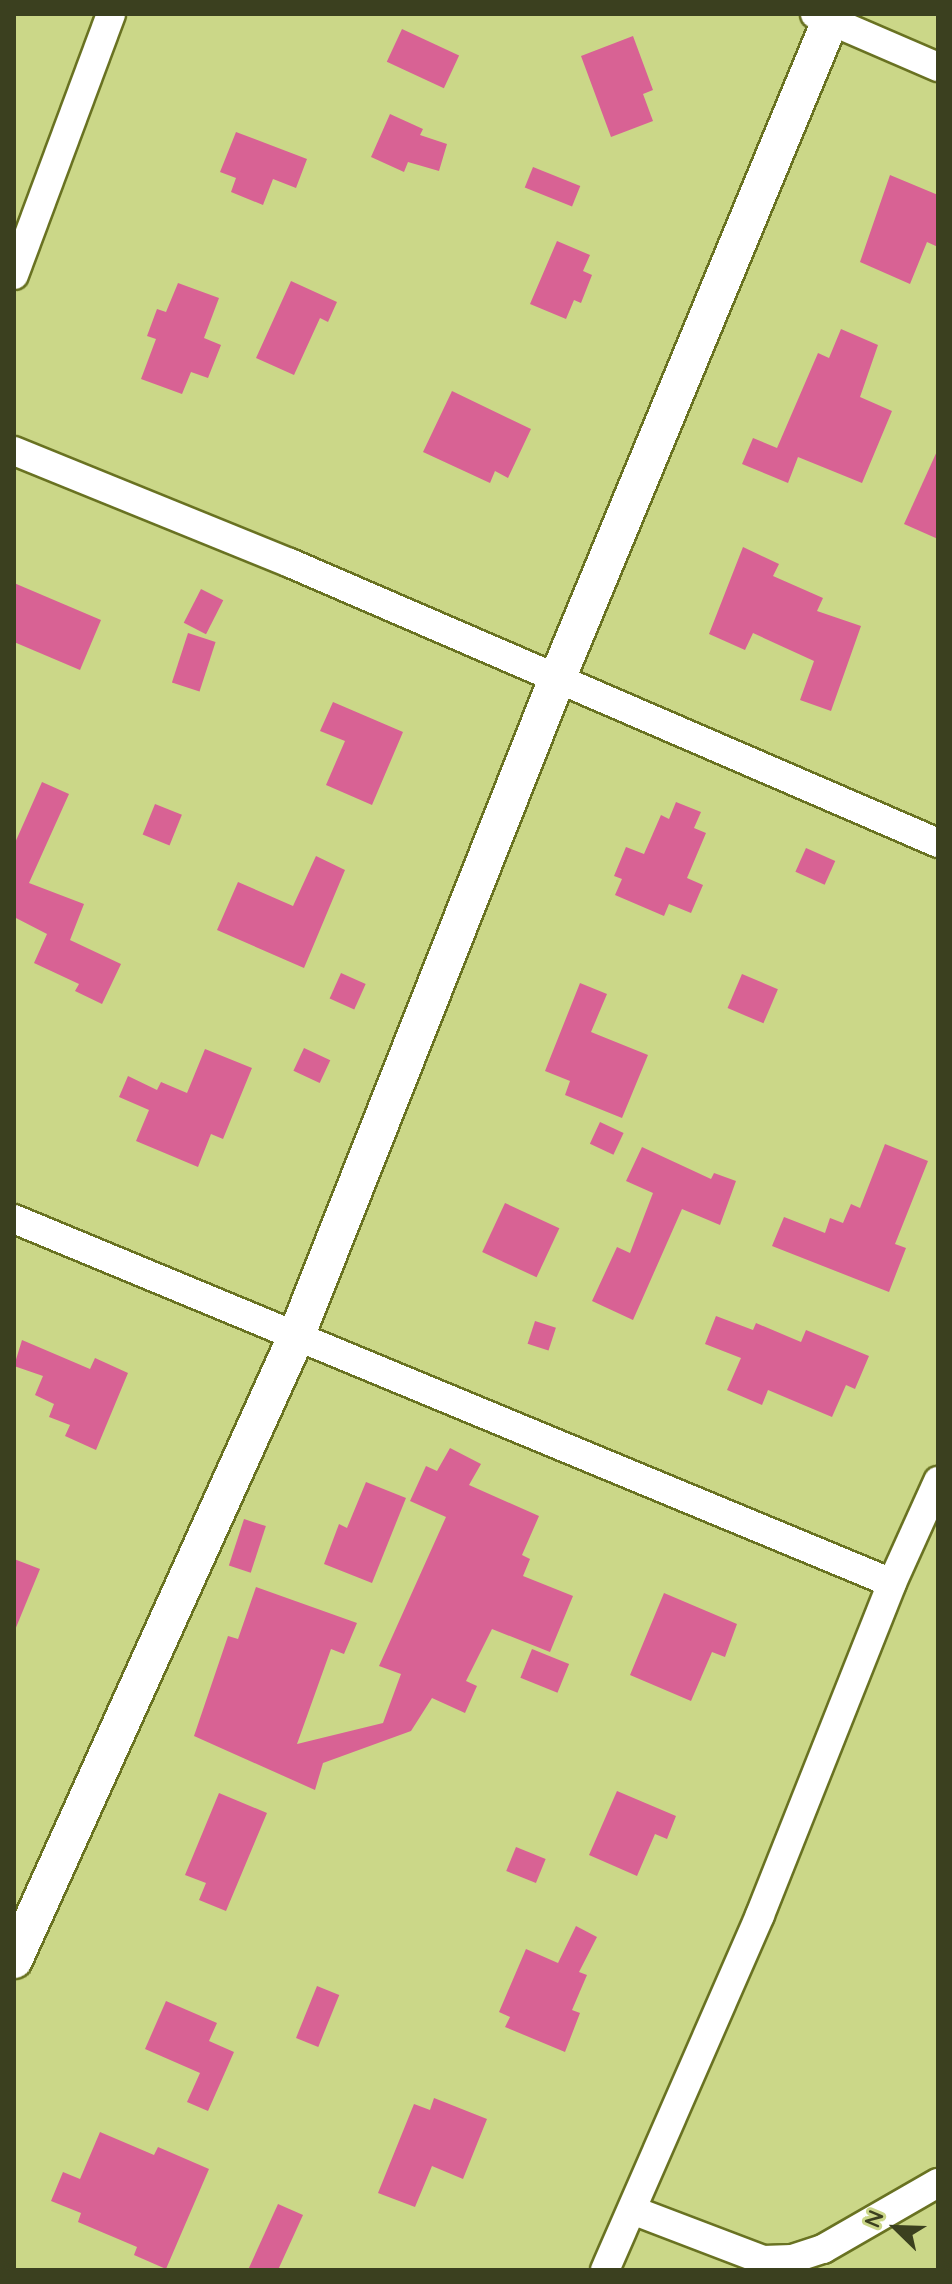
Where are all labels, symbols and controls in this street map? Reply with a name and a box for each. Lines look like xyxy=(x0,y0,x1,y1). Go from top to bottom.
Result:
north arrow xyxy=(856,2188,936,2268)
text: N xyxy=(858,2206,890,2232)

